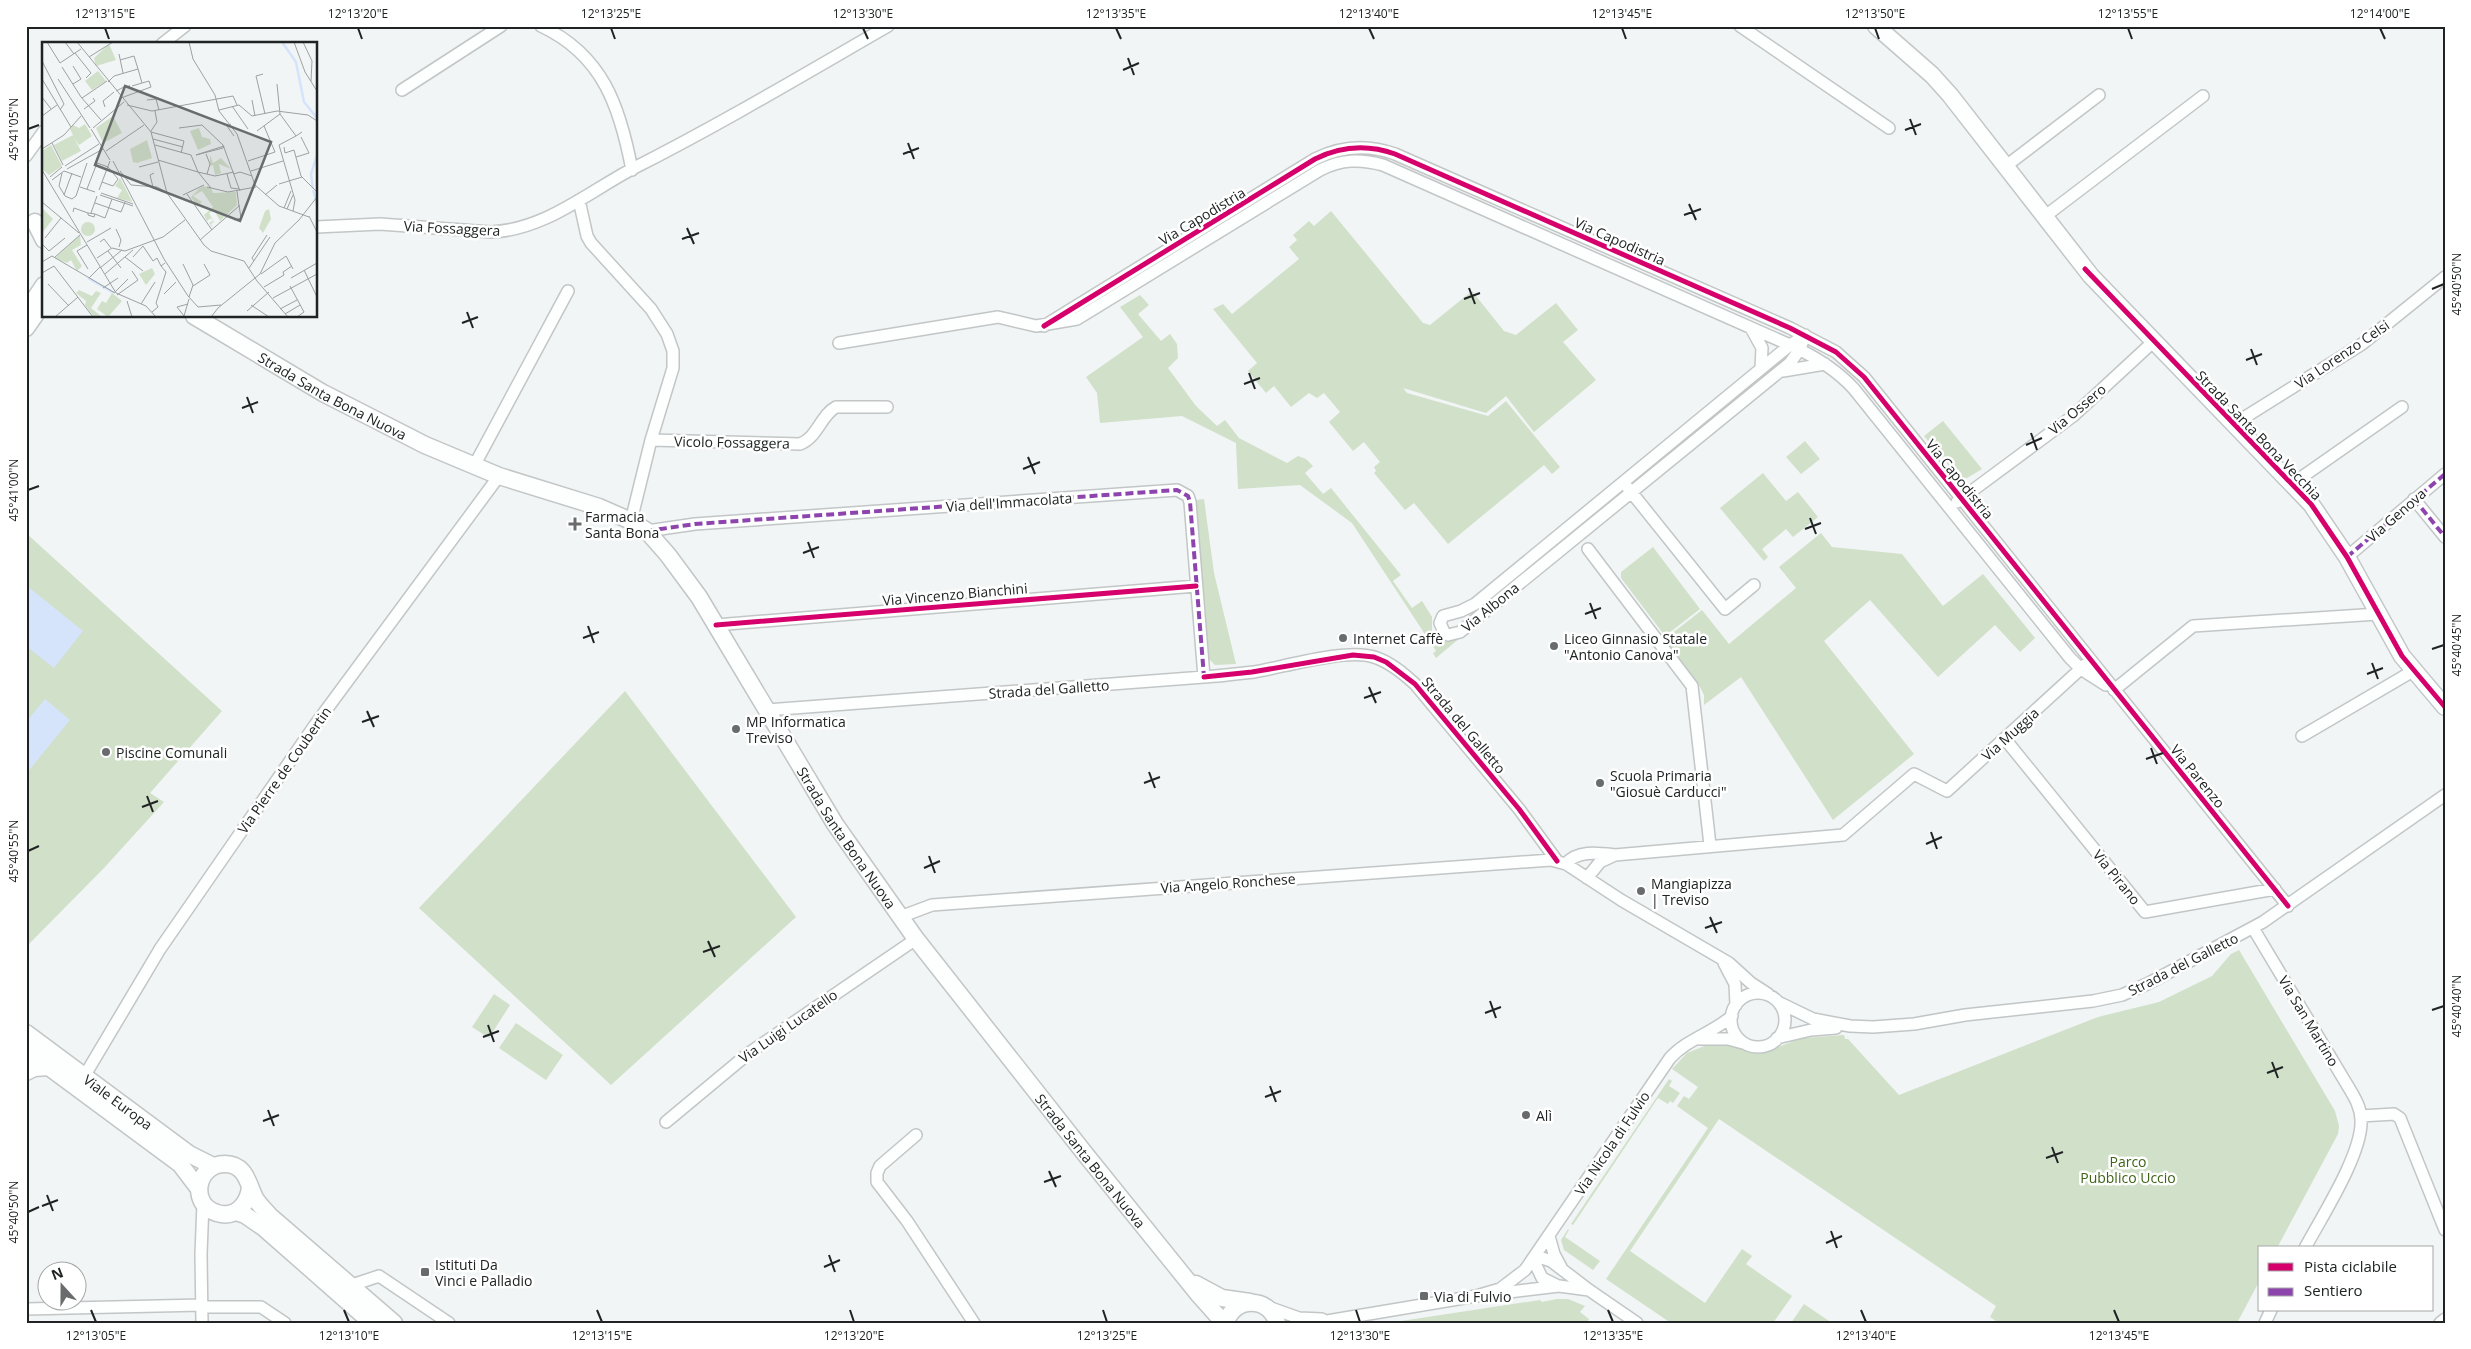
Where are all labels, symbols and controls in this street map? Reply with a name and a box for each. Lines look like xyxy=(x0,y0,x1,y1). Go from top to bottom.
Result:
text: 12°13'15"E xyxy=(75,5,135,22)
text: 12°13'20"E xyxy=(328,5,388,22)
text: 12°13'25"E xyxy=(581,5,641,22)
text: 12°13'30"E xyxy=(833,5,893,22)
text: 12°13'35"E xyxy=(1086,5,1146,22)
text: 12°13'40"E xyxy=(1339,5,1399,22)
text: 12°13'45"E xyxy=(1592,5,1652,22)
text: 12°13'50"E xyxy=(1845,5,1905,22)
text: 12°13'55"E xyxy=(2098,5,2158,22)
text: 12°14'00"E xyxy=(2350,5,2410,22)
inset map xyxy=(42,42,318,318)
text: 45°41'05"N xyxy=(5,98,22,160)
street label: Via Capodistria xyxy=(1155,183,1249,249)
street label: Via Capodistria xyxy=(1572,212,1668,270)
street label: Via Fossaggera xyxy=(403,216,501,240)
text: 45°40'50"N xyxy=(2448,253,2465,315)
street label: Via Lorenzo Celsi xyxy=(2291,315,2393,393)
street label: Strada Santa Bona Nuova xyxy=(255,347,410,444)
street label: Strada Santa Bona Vecchia xyxy=(2192,366,2326,504)
street label: Via Ossero xyxy=(2044,379,2110,439)
street label: Vicolo Fossaggera xyxy=(674,431,790,453)
street label: Via Capodistria xyxy=(1922,435,1998,523)
text: 45°41'00"N xyxy=(5,459,22,521)
street label: Via Genova xyxy=(2362,484,2430,546)
street label: Via dell'Immacolata xyxy=(945,488,1073,516)
place label: Farmacia Santa Bona xyxy=(585,507,659,542)
marker: Farmacia Santa Bona xyxy=(569,518,581,530)
street label: Via Vincenzo Bianchini xyxy=(882,578,1028,610)
street label: Via Albona xyxy=(1457,578,1523,636)
text: 45°40'45"N xyxy=(2448,614,2465,676)
place label: Internet Caffè xyxy=(1353,629,1443,648)
place label: Liceo Ginnasio Statale "Antonio Canova" xyxy=(1564,629,1707,664)
marker: Internet Caffè xyxy=(1337,632,1349,644)
marker: Liceo Ginnasio Statale "Antonio Canova" xyxy=(1548,640,1560,652)
street label: Strada del Galletto xyxy=(1418,673,1510,777)
street label: Strada del Galletto xyxy=(988,675,1110,703)
street label: Via Pierre de Coubertin xyxy=(233,703,335,837)
street label: Via Muggia xyxy=(1977,703,2043,765)
place label: MP Informatica Treviso xyxy=(746,712,846,747)
marker: MP Informatica Treviso xyxy=(730,723,742,735)
street label: Via Parenzo xyxy=(2166,740,2230,812)
place label: Piscine Comunali xyxy=(116,743,227,762)
marker: Piscine Comunali xyxy=(100,746,112,758)
street label: Strada Santa Bona Nuova xyxy=(793,763,901,912)
place label: Scuola Primaria "Giosuè Carducci" xyxy=(1610,766,1726,801)
marker: Scuola Primaria "Giosuè Carducci" xyxy=(1594,777,1606,789)
text: 45°40'55"N xyxy=(5,820,22,882)
street label: Via Pirano xyxy=(2089,845,2145,909)
street label: Via Angelo Ronchese xyxy=(1160,869,1296,897)
place label: Mangiapizza | Treviso xyxy=(1651,874,1732,909)
marker: Mangiapizza | Treviso xyxy=(1635,885,1647,897)
street label: Strada del Galletto xyxy=(2125,928,2241,1000)
street label: Via San Martino xyxy=(2274,972,2344,1070)
text: 45°40'40"N xyxy=(2448,975,2465,1037)
street label: Via Luigi Lucatello xyxy=(735,985,841,1067)
street label: Viale Europa xyxy=(80,1070,157,1134)
street label: Via Nicola di Fulvio xyxy=(1570,1087,1654,1199)
street label: Strada Santa Bona Nuova xyxy=(1032,1089,1150,1231)
place label: Alì xyxy=(1536,1106,1552,1125)
marker: Alì xyxy=(1520,1109,1532,1121)
park label: Parco Pubblico Uccio xyxy=(2080,1152,2176,1187)
text: 45°40'50"N xyxy=(5,1181,22,1243)
legend xyxy=(2258,1246,2434,1312)
place label: Istituti Da Vinci e Palladio xyxy=(435,1255,532,1290)
text: Pista ciclabile xyxy=(2304,1256,2397,1276)
north arrow xyxy=(38,1262,88,1312)
text: N xyxy=(48,1262,66,1284)
marker: Istituti Da Vinci e Palladio xyxy=(419,1266,431,1278)
text: Sentiero xyxy=(2304,1280,2363,1300)
place label: Via di Fulvio xyxy=(1434,1287,1511,1306)
marker: Via di Fulvio xyxy=(1418,1290,1430,1302)
text: 12°13'05"E xyxy=(66,1327,126,1344)
text: 12°13'10"E xyxy=(319,1327,379,1344)
text: 12°13'15"E xyxy=(572,1327,632,1344)
text: 12°13'20"E xyxy=(824,1327,884,1344)
text: 12°13'25"E xyxy=(1077,1327,1137,1344)
text: 12°13'30"E xyxy=(1330,1327,1390,1344)
text: 12°13'35"E xyxy=(1583,1327,1643,1344)
text: 12°13'40"E xyxy=(1836,1327,1896,1344)
text: 12°13'45"E xyxy=(2089,1327,2149,1344)

